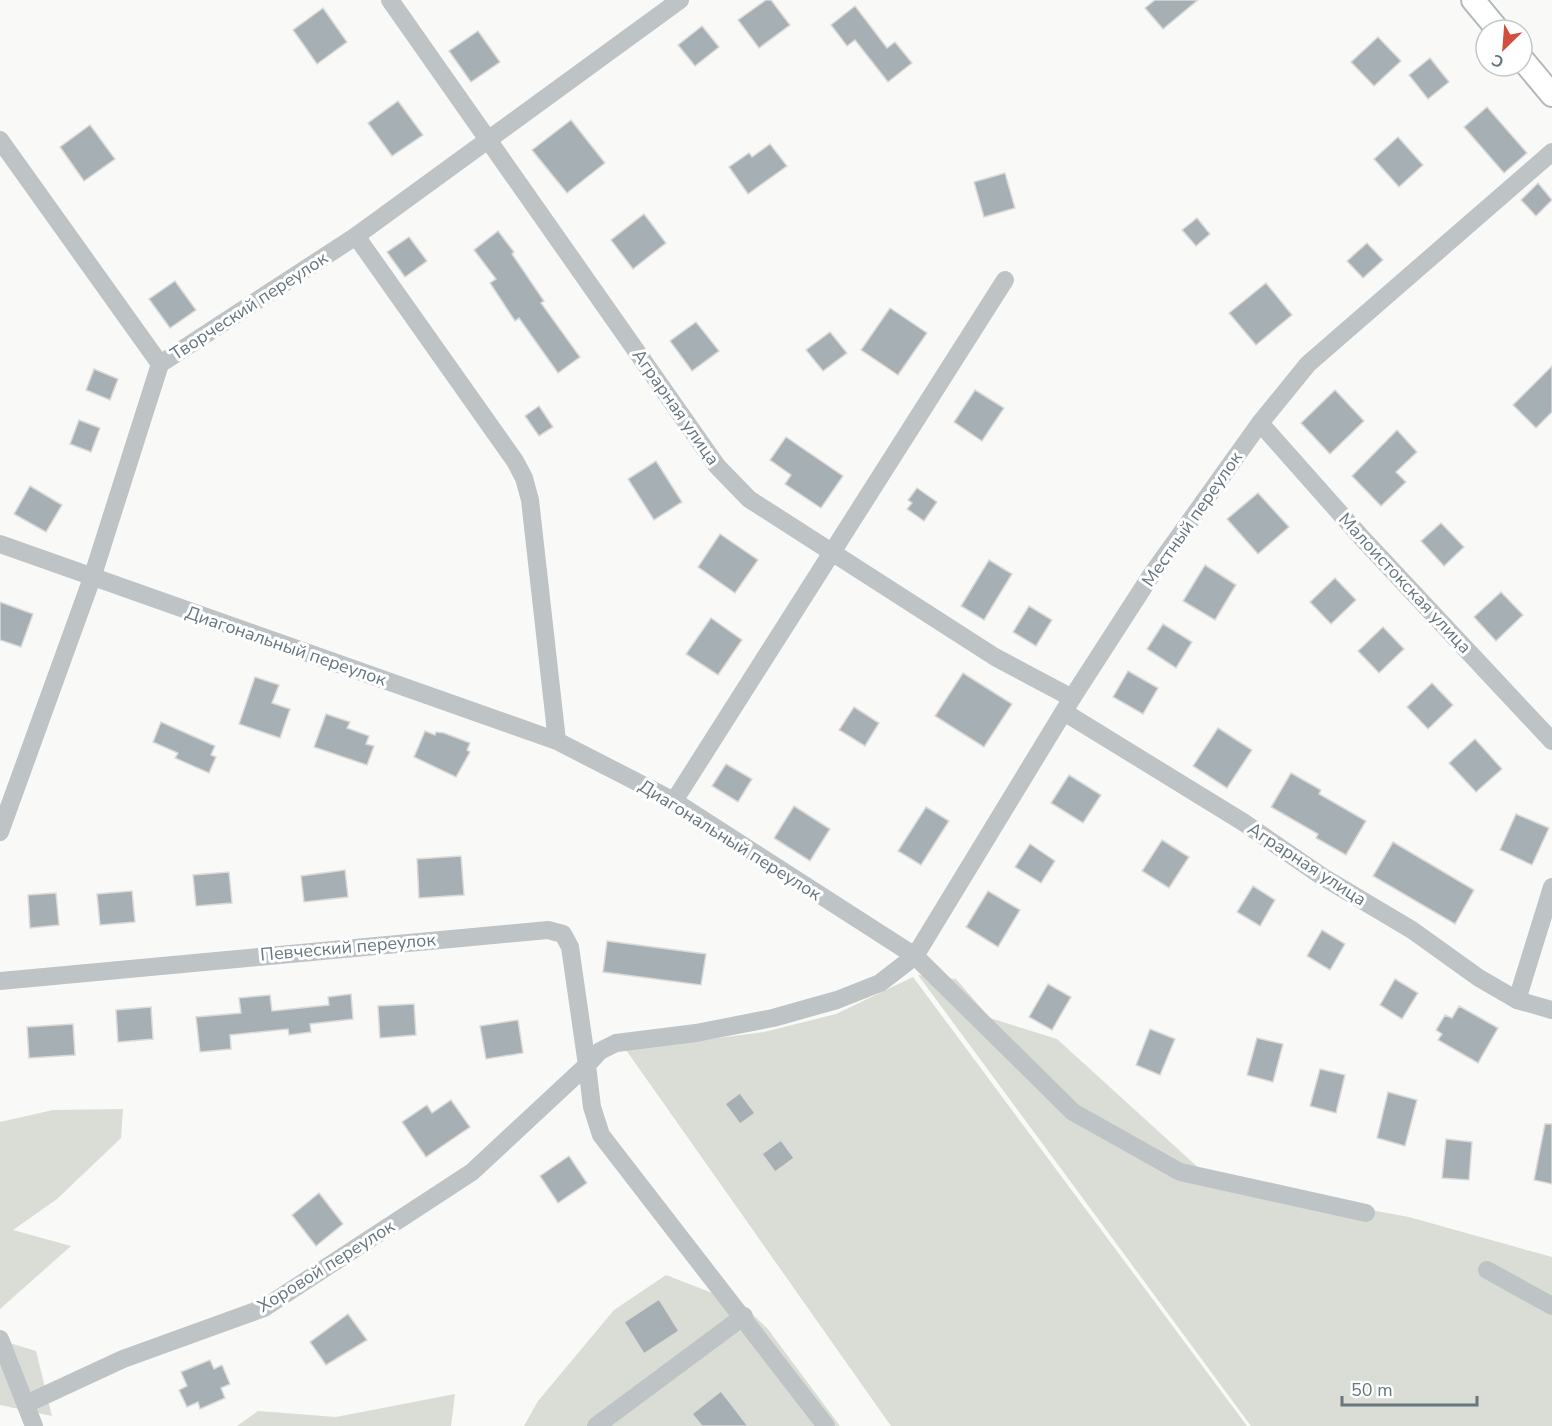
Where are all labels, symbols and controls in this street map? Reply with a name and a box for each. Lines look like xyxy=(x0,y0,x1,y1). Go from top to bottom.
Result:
north arrow xyxy=(1474,18,1534,78)
text: С xyxy=(1488,48,1508,73)
street label: Творческий переулок xyxy=(166,246,333,366)
street label: Аграрная улица xyxy=(627,344,725,470)
street label: Местный переулок xyxy=(1136,446,1248,591)
street label: Малоистокская улица xyxy=(1333,507,1477,659)
street label: Диагональный переулок xyxy=(182,600,390,692)
street label: Диагональный переулок xyxy=(634,774,826,906)
street label: Аграрная улица xyxy=(1243,817,1371,911)
street label: Певческий переулок xyxy=(259,927,437,967)
street label: Хоровой переулок xyxy=(253,1214,399,1318)
scale bar xyxy=(1342,1369,1477,1407)
text: 50 m xyxy=(1351,1378,1393,1402)

